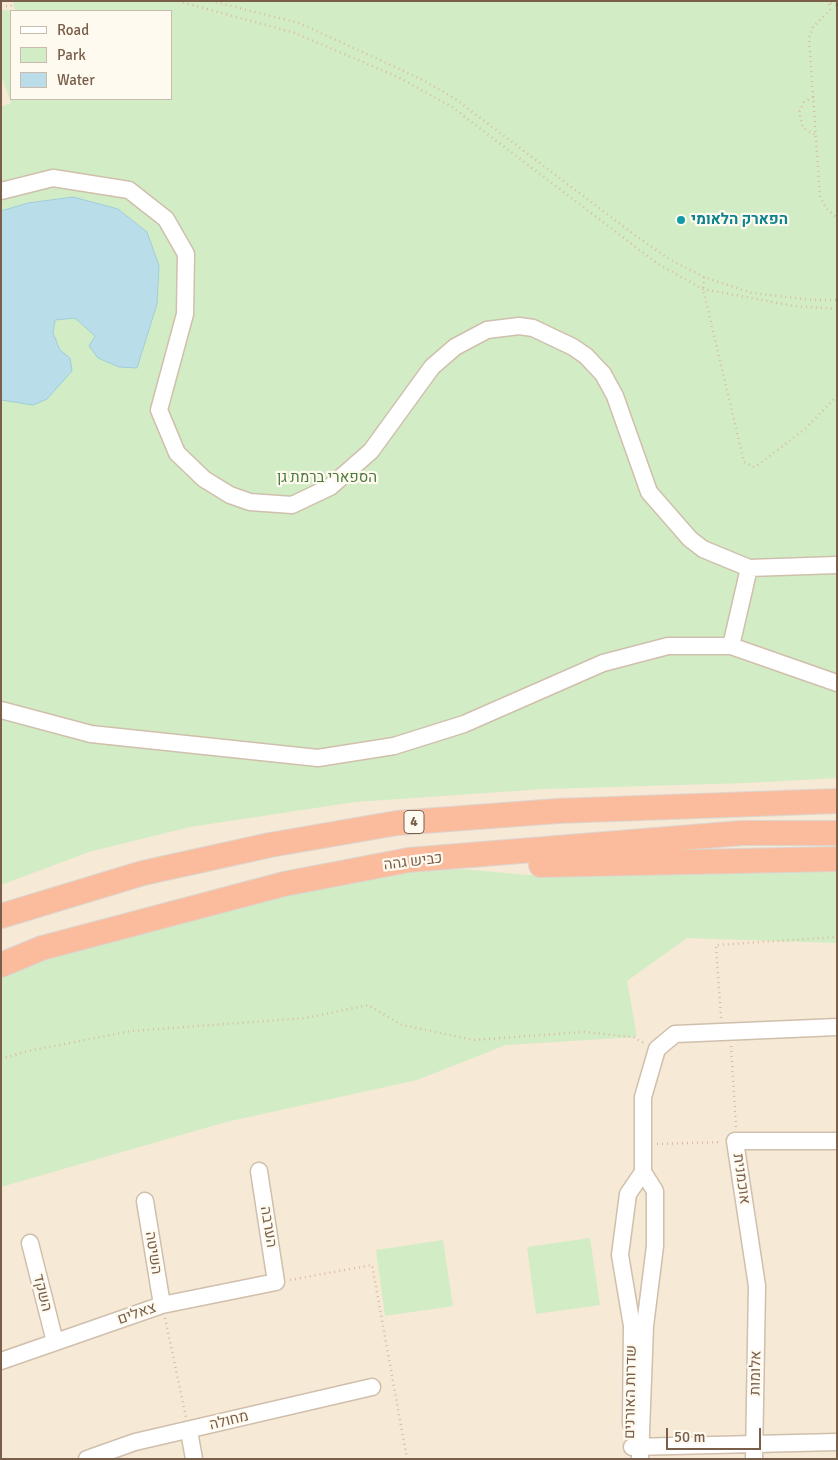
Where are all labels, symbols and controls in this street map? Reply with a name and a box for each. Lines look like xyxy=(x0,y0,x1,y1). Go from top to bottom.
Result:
legend xyxy=(10,10,172,100)
text: Road xyxy=(57,21,89,39)
text: Park xyxy=(57,46,86,64)
text: Water xyxy=(57,71,95,89)
place label: הפארק הלאומי xyxy=(691,211,788,229)
marker: הפארק הלאומי xyxy=(675,214,687,226)
park label: הספארי ברמת גן xyxy=(277,469,377,487)
road number: 4 xyxy=(404,810,424,834)
street label: כביש גהה xyxy=(383,849,443,875)
street label: אוכמנית xyxy=(729,1153,753,1205)
street label: הערבה xyxy=(256,1205,280,1249)
street label: השיטה xyxy=(141,1230,165,1276)
street label: השקד xyxy=(29,1272,55,1314)
street label: צאלים xyxy=(115,1299,159,1329)
street label: שדרות האורנים xyxy=(621,1345,641,1439)
street label: אלומות xyxy=(747,1350,765,1396)
street label: מחולה xyxy=(208,1407,250,1435)
scale bar xyxy=(668,1418,763,1450)
text: 50 m xyxy=(674,1428,705,1446)

